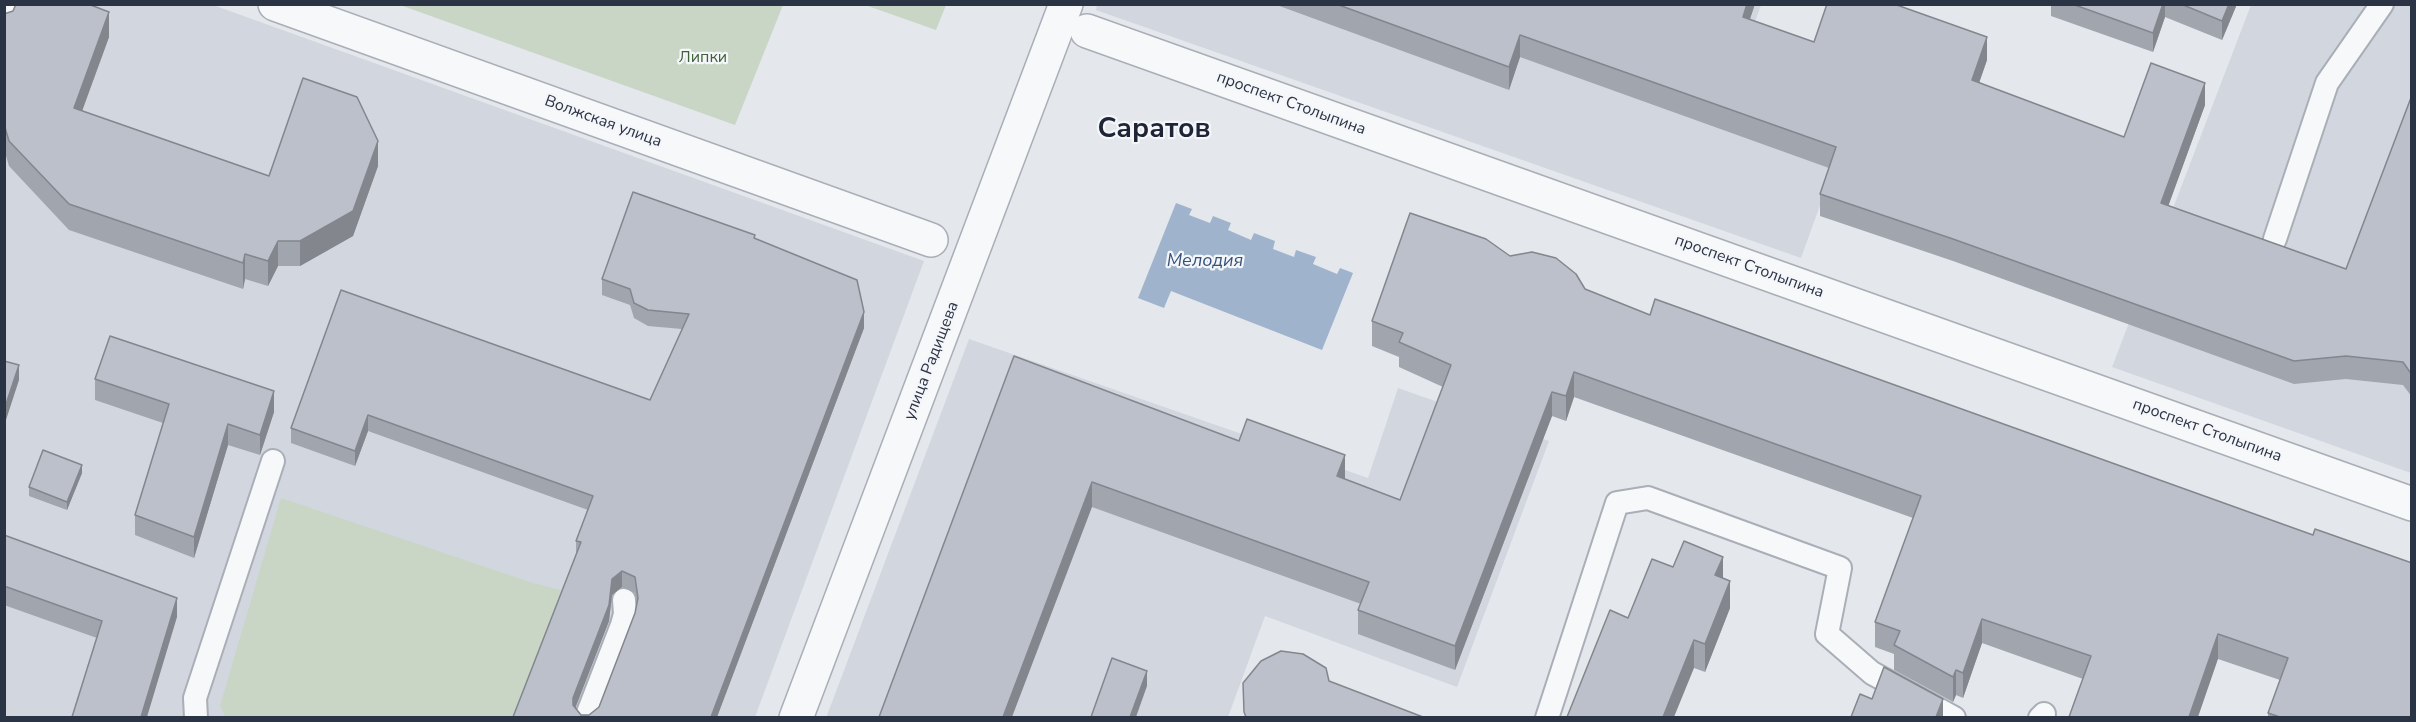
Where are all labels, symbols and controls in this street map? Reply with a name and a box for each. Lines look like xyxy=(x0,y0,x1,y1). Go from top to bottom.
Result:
park label: Липки xyxy=(679,48,727,68)
street label: проспект Столыпина xyxy=(1214,68,1368,140)
street label: Волжская улица xyxy=(542,92,664,152)
district label: Саратов xyxy=(1098,113,1210,147)
street label: проспект Столыпина xyxy=(1672,231,1826,303)
water label: Мелодия xyxy=(1167,251,1243,273)
street label: улица Радищева xyxy=(901,299,963,423)
street label: проспект Столыпина xyxy=(2130,395,2284,467)

